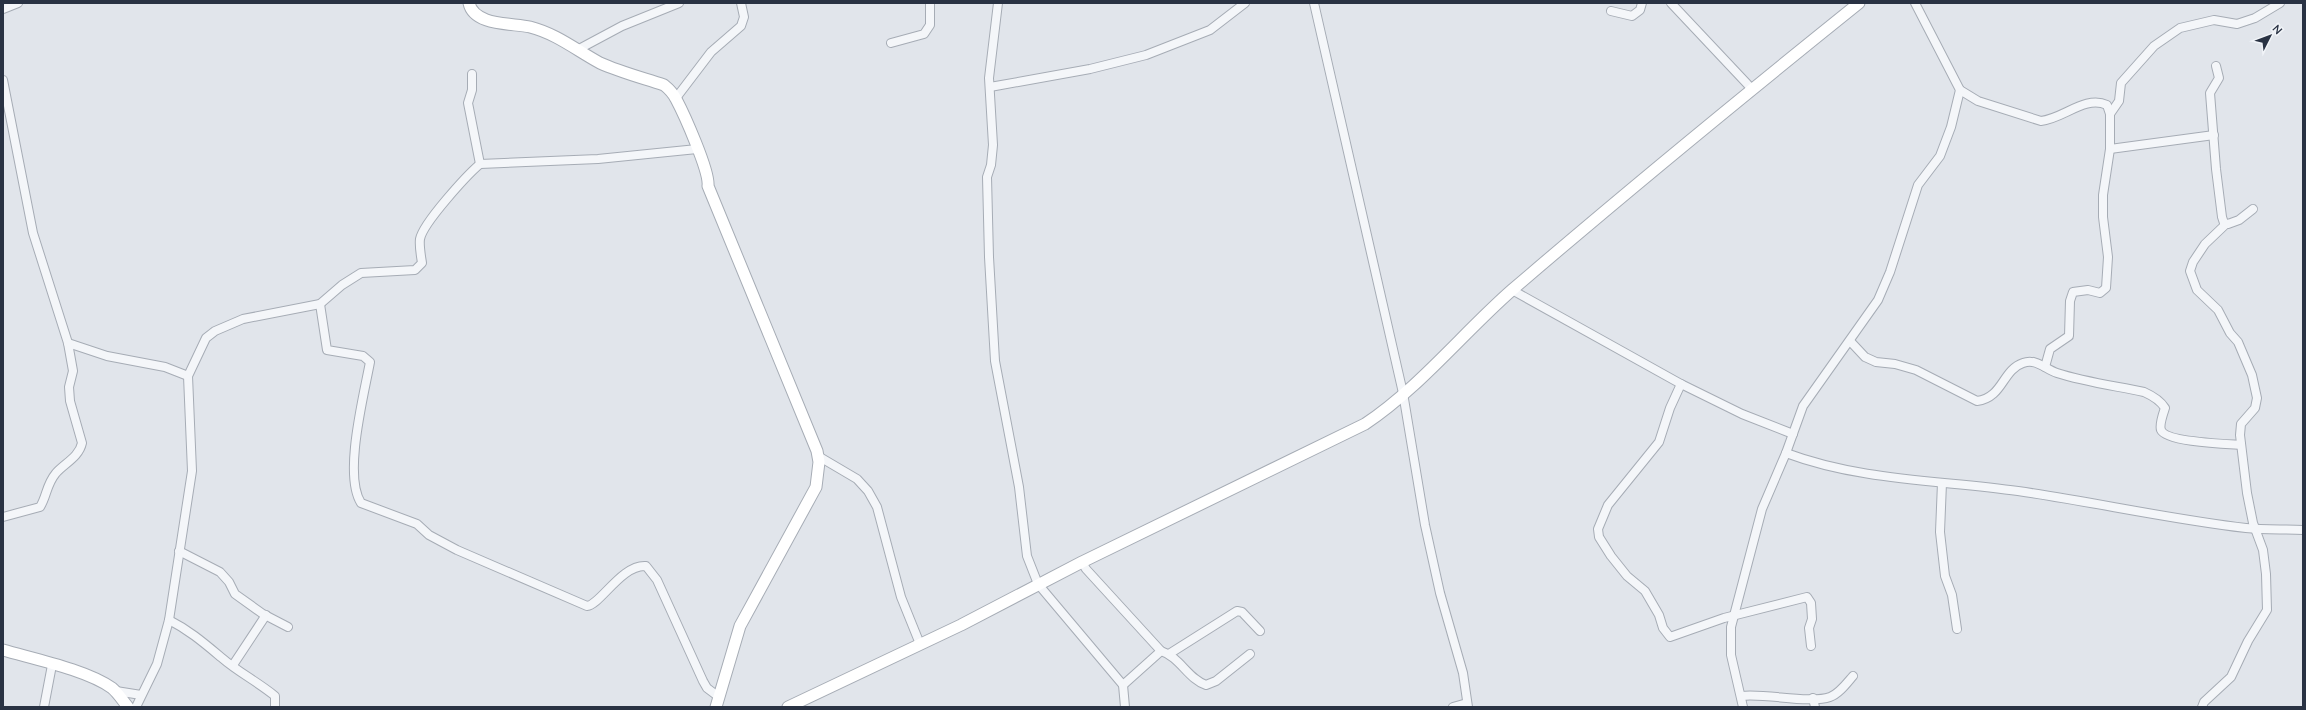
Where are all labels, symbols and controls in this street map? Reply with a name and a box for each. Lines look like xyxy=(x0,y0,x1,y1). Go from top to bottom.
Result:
north arrow xyxy=(2250,16,2290,56)
text: N xyxy=(2269,22,2285,38)

